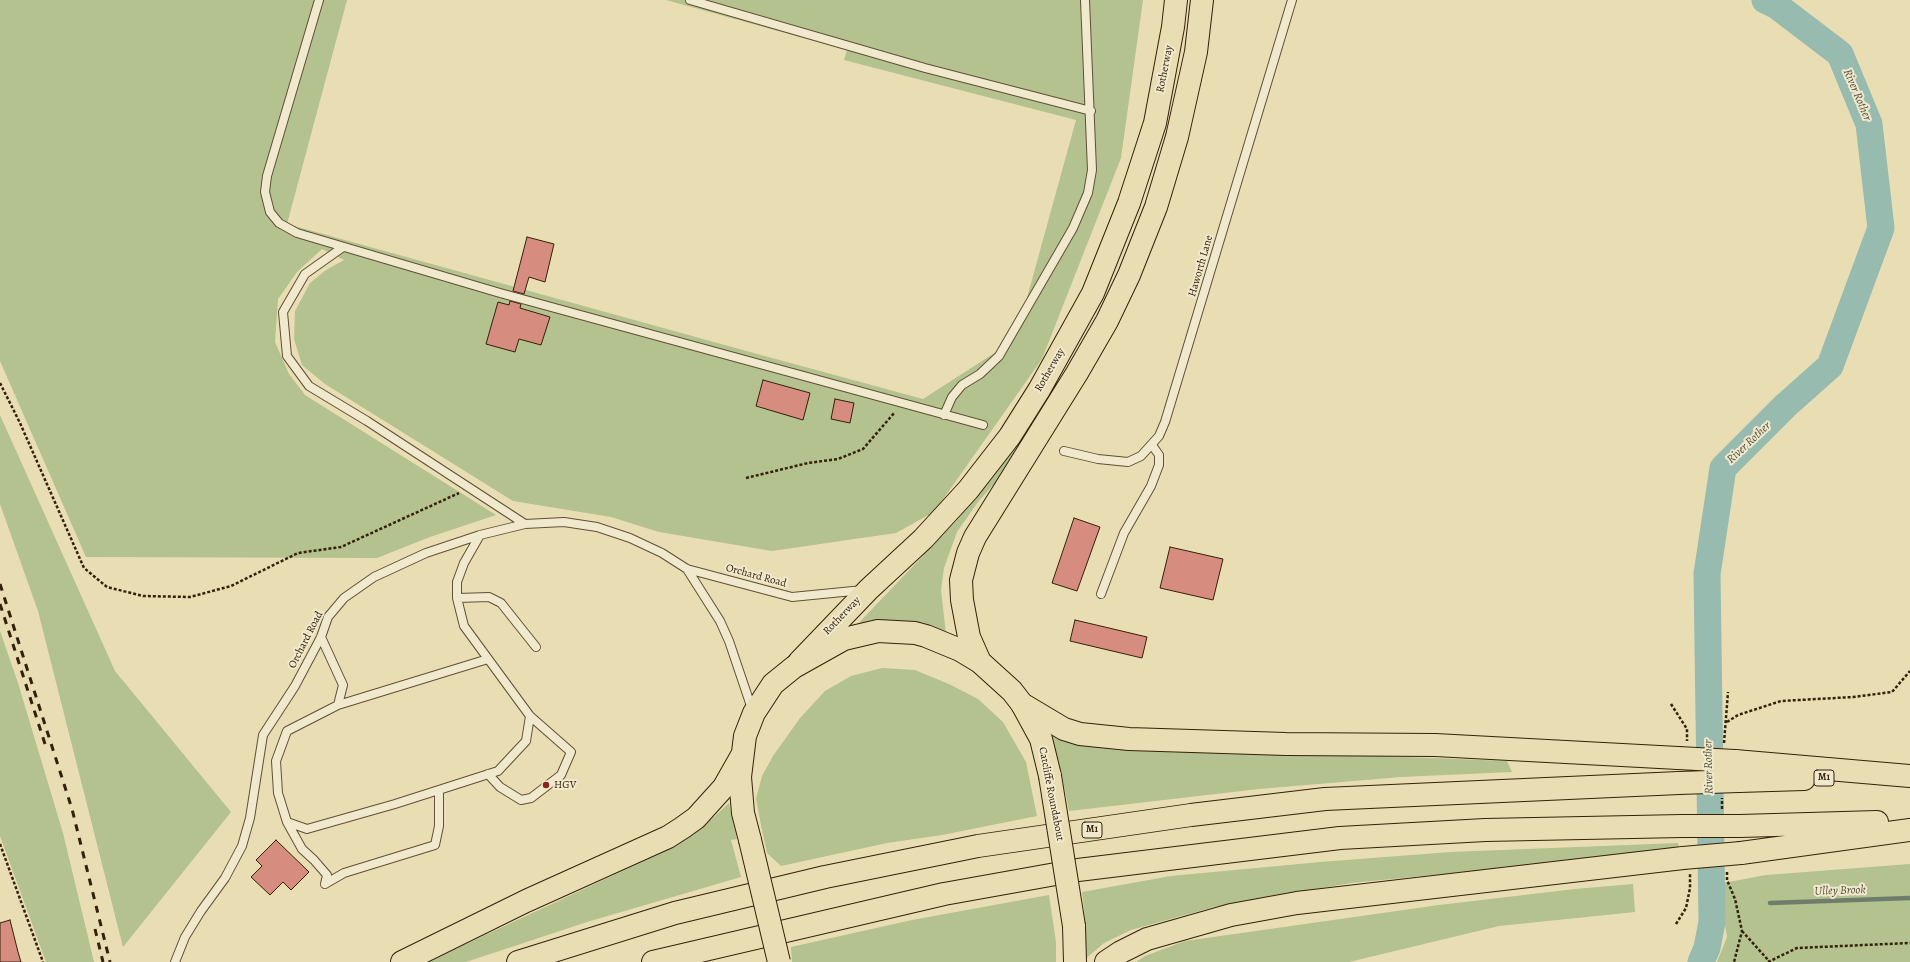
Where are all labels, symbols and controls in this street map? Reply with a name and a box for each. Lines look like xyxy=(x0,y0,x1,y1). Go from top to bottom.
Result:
street label: Rotherway xyxy=(1154,44,1176,94)
water label: River Rother xyxy=(1840,67,1874,123)
street label: Haworth Lane xyxy=(1186,234,1216,298)
street label: Rotherway xyxy=(1032,346,1068,394)
water label: River Rother xyxy=(1724,419,1774,467)
street label: Orchard Road xyxy=(724,562,788,590)
street label: Rotherway xyxy=(821,594,863,638)
street label: Orchard Road xyxy=(286,609,326,671)
water label: River Rother xyxy=(1701,740,1717,794)
street label: Catcliffe Roundabout xyxy=(1035,746,1067,842)
road number: M1 xyxy=(1814,770,1834,786)
place label: HGV xyxy=(554,778,576,792)
marker: HGV xyxy=(541,780,551,790)
road number: M1 xyxy=(1082,822,1102,838)
water label: Ulley Brook xyxy=(1814,883,1866,899)

